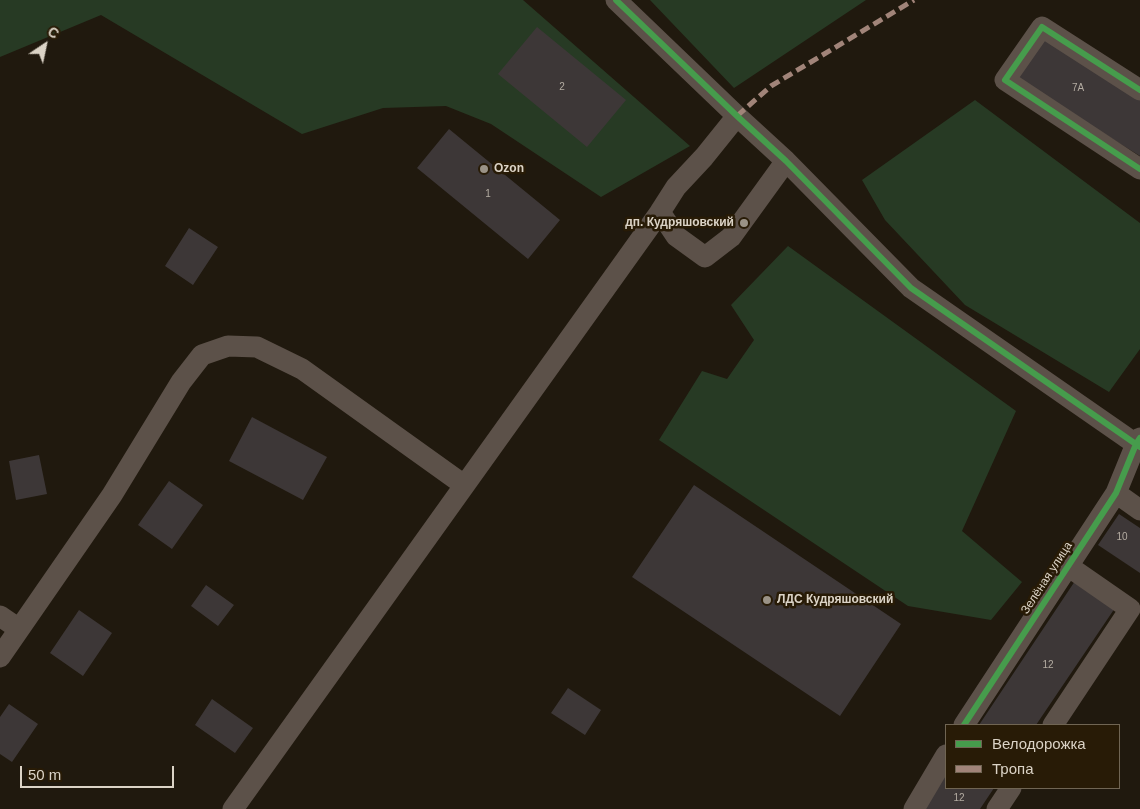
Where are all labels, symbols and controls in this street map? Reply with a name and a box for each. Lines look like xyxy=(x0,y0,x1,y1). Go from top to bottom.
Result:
north arrow xyxy=(20,20,70,70)
text: С xyxy=(45,23,62,42)
house number: 2 xyxy=(559,81,565,93)
house number: 7А xyxy=(1072,82,1084,94)
place label: Ozon xyxy=(494,162,524,176)
marker: Ozon xyxy=(478,163,490,175)
house number: 1 xyxy=(485,188,491,200)
place label: дп. Кудряшовский xyxy=(625,216,734,230)
marker: дп. Кудряшовский xyxy=(738,217,750,229)
house number: 10 xyxy=(1116,531,1128,543)
street label: Зелёная улица xyxy=(1018,539,1076,617)
place label: ЛДС Кудряшовский xyxy=(777,593,893,607)
marker: ЛДС Кудряшовский xyxy=(761,594,773,606)
house number: 12 xyxy=(1042,659,1054,671)
legend xyxy=(945,724,1120,789)
text: Велодорожка xyxy=(992,735,1086,752)
scale bar xyxy=(22,756,176,788)
text: Тропа xyxy=(992,760,1033,777)
text: 50 m xyxy=(28,766,61,783)
house number: 12 xyxy=(953,792,965,804)

